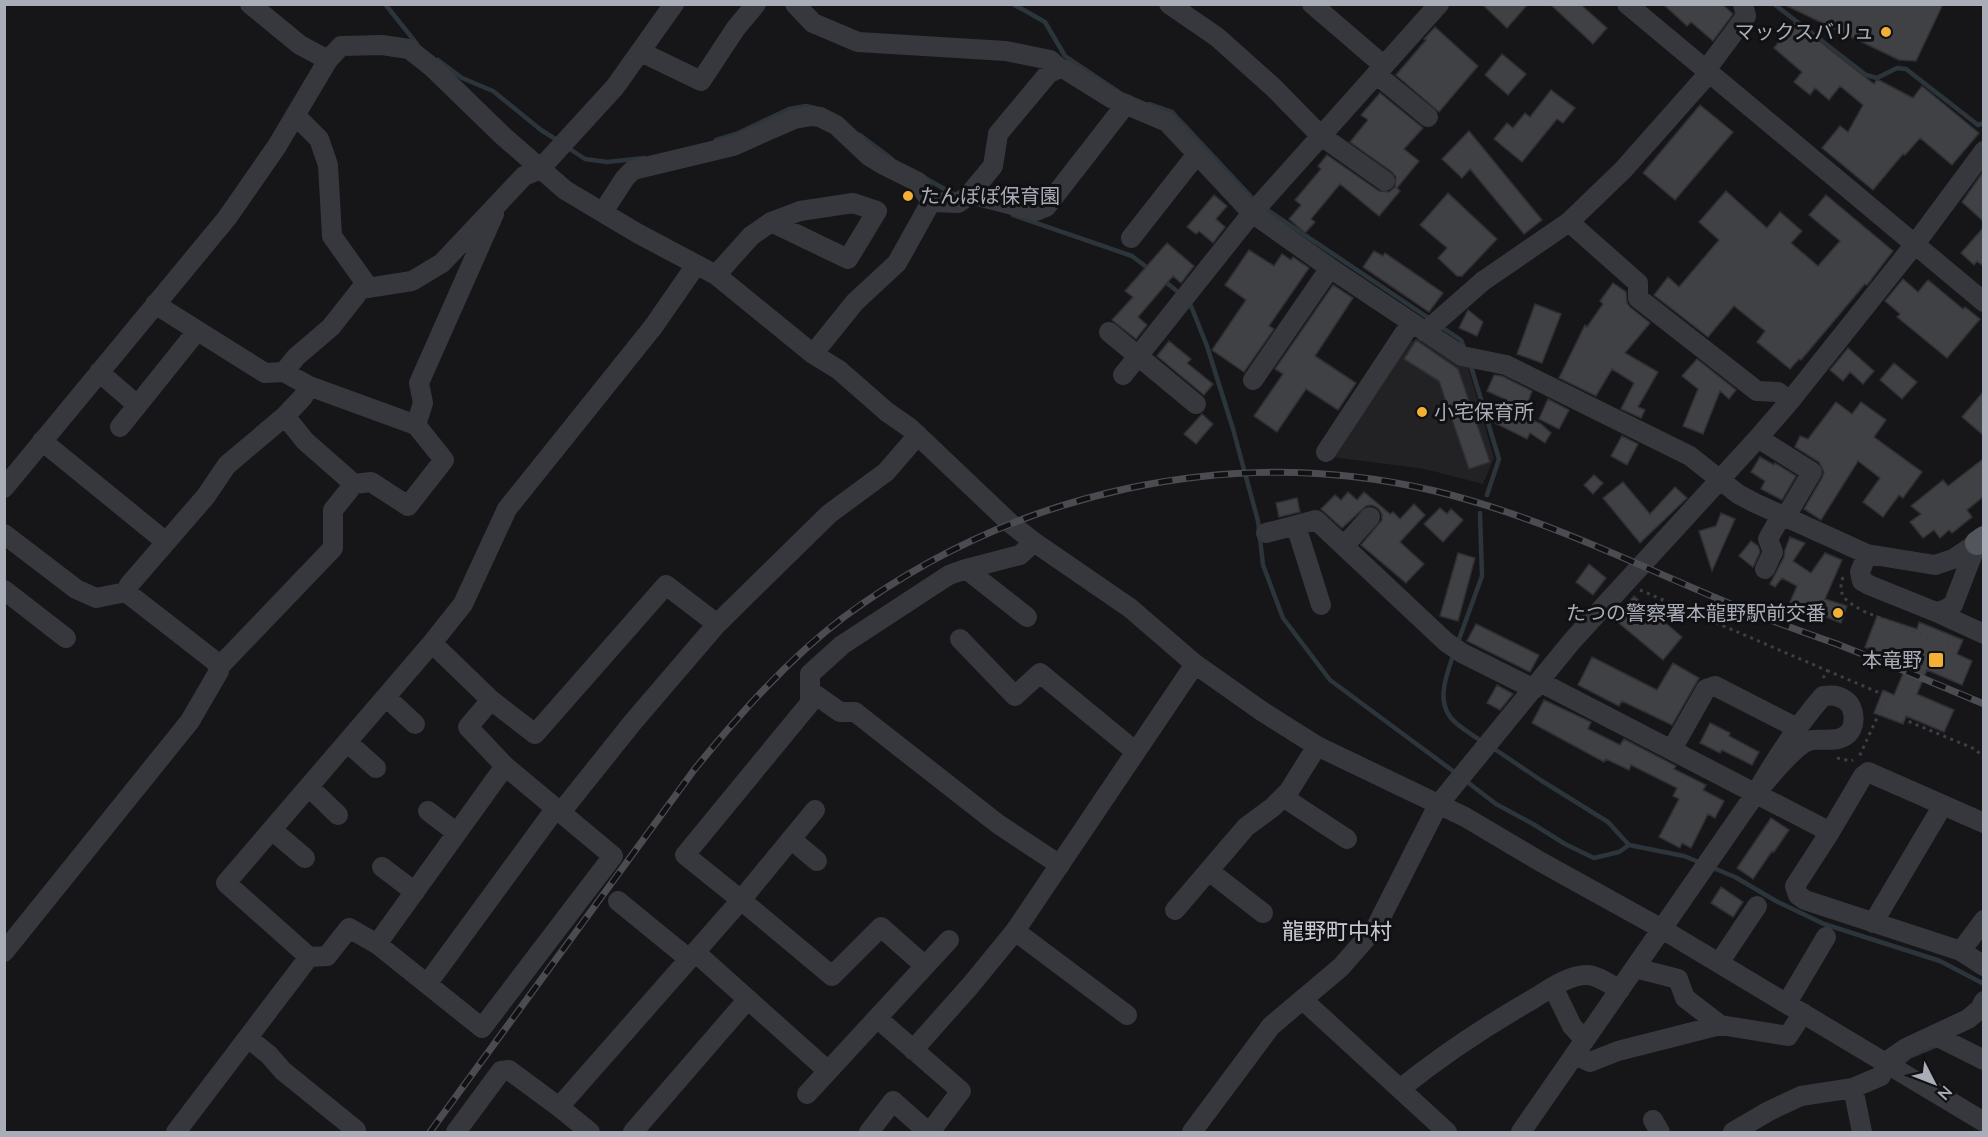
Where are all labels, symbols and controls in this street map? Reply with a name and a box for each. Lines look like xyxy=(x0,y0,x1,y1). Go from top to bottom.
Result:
place label: マックスバリュ xyxy=(1735,19,1874,43)
marker: マックスバリュ xyxy=(1879,25,1893,39)
place label: たんぽぽ保育園 xyxy=(920,183,1060,207)
marker: たんぽぽ保育園 xyxy=(901,189,915,203)
place label: 小宅保育所 xyxy=(1434,399,1534,423)
marker: 小宅保育所 xyxy=(1415,405,1429,419)
place label: たつの警察署本龍野駅前交番 xyxy=(1566,600,1826,624)
marker: たつの警察署本龍野駅前交番 xyxy=(1831,606,1845,620)
place label: 本竜野 xyxy=(1862,647,1922,671)
marker: 本竜野 xyxy=(1927,651,1945,669)
district label: 龍野町中村 xyxy=(1282,917,1392,944)
north arrow xyxy=(1904,1053,1964,1113)
text: N xyxy=(1934,1082,1957,1104)

